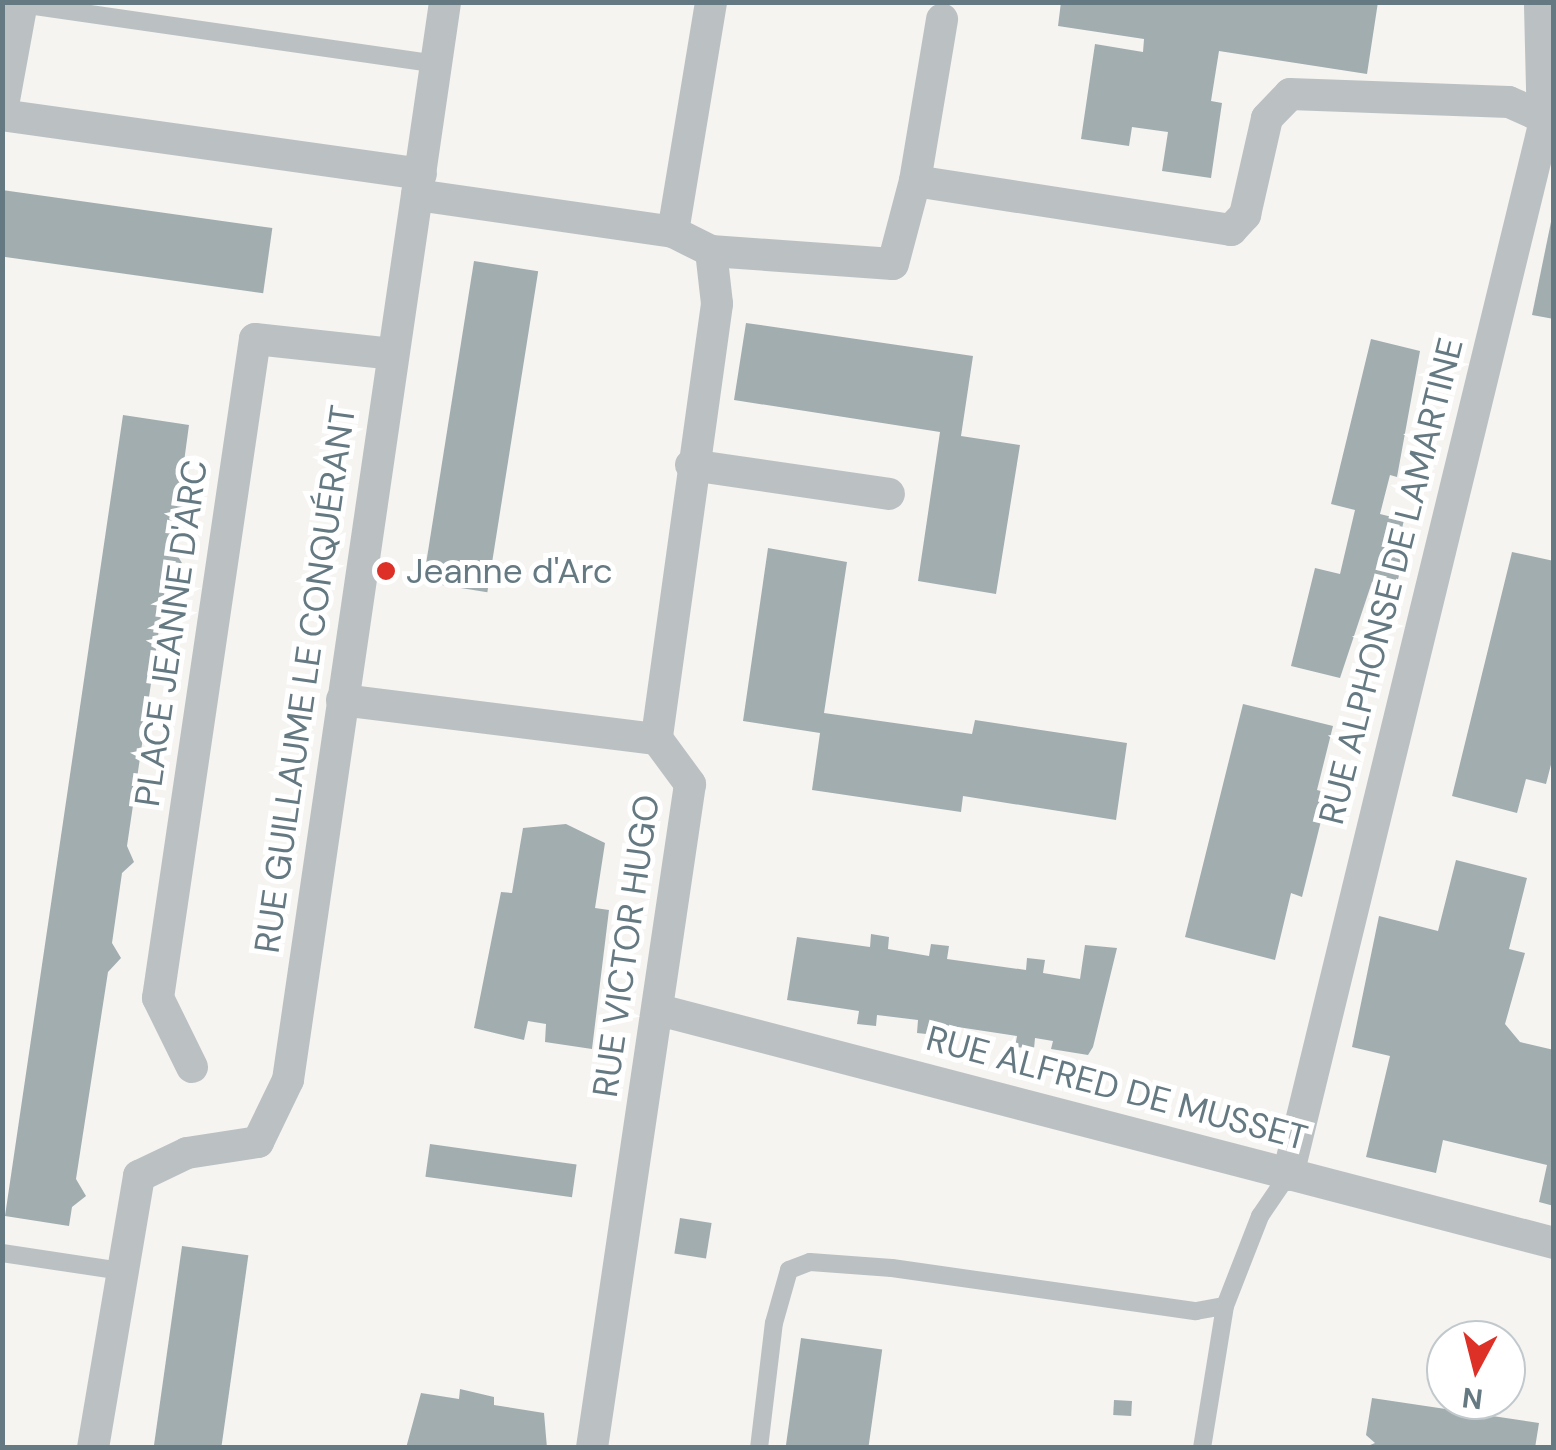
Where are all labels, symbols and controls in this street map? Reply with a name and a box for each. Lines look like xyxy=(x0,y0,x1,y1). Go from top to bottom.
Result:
street label: RUE ALPHONSE DE LAMARTINE xyxy=(1310,334,1472,828)
street label: RUE GUILLAUME LE CONQUÉRANT xyxy=(246,403,364,955)
street label: PLACE JEANNE D'ARC xyxy=(126,457,216,809)
place label: Jeanne d'Arc xyxy=(406,550,613,592)
marker: Jeanne d'Arc xyxy=(375,560,397,582)
street label: RUE VICTOR HUGO xyxy=(584,792,668,1100)
street label: RUE ALFRED DE MUSSET xyxy=(922,1017,1312,1159)
north arrow xyxy=(1426,1320,1526,1420)
text: N xyxy=(1460,1379,1485,1418)

